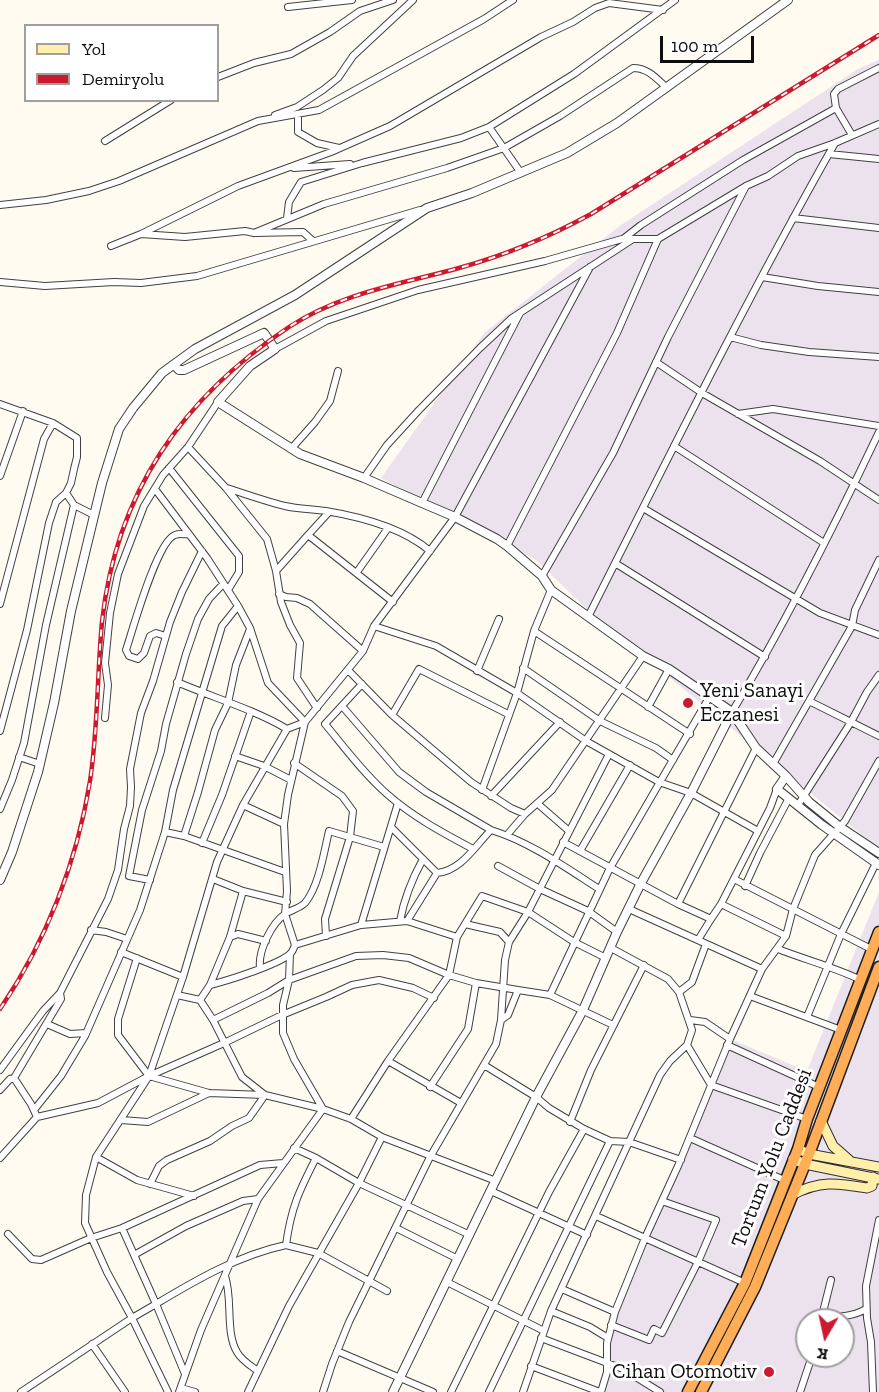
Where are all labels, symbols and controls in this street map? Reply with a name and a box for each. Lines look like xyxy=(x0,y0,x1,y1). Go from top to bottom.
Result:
legend xyxy=(24,24,219,102)
scale bar xyxy=(663,24,758,62)
text: 100 m xyxy=(671,35,718,57)
text: Yol xyxy=(82,38,106,60)
text: Demiryolu xyxy=(82,68,164,90)
place label: Yeni Sanayi Eczanesi xyxy=(700,678,803,728)
marker: Yeni Sanayi Eczanesi xyxy=(681,696,695,710)
street label: Tortum Yolu Caddesi xyxy=(726,1065,818,1251)
north arrow xyxy=(795,1308,855,1368)
text: K xyxy=(816,1344,829,1365)
place label: Cihan Otomotiv xyxy=(612,1359,757,1385)
marker: Cihan Otomotiv xyxy=(762,1365,776,1379)

